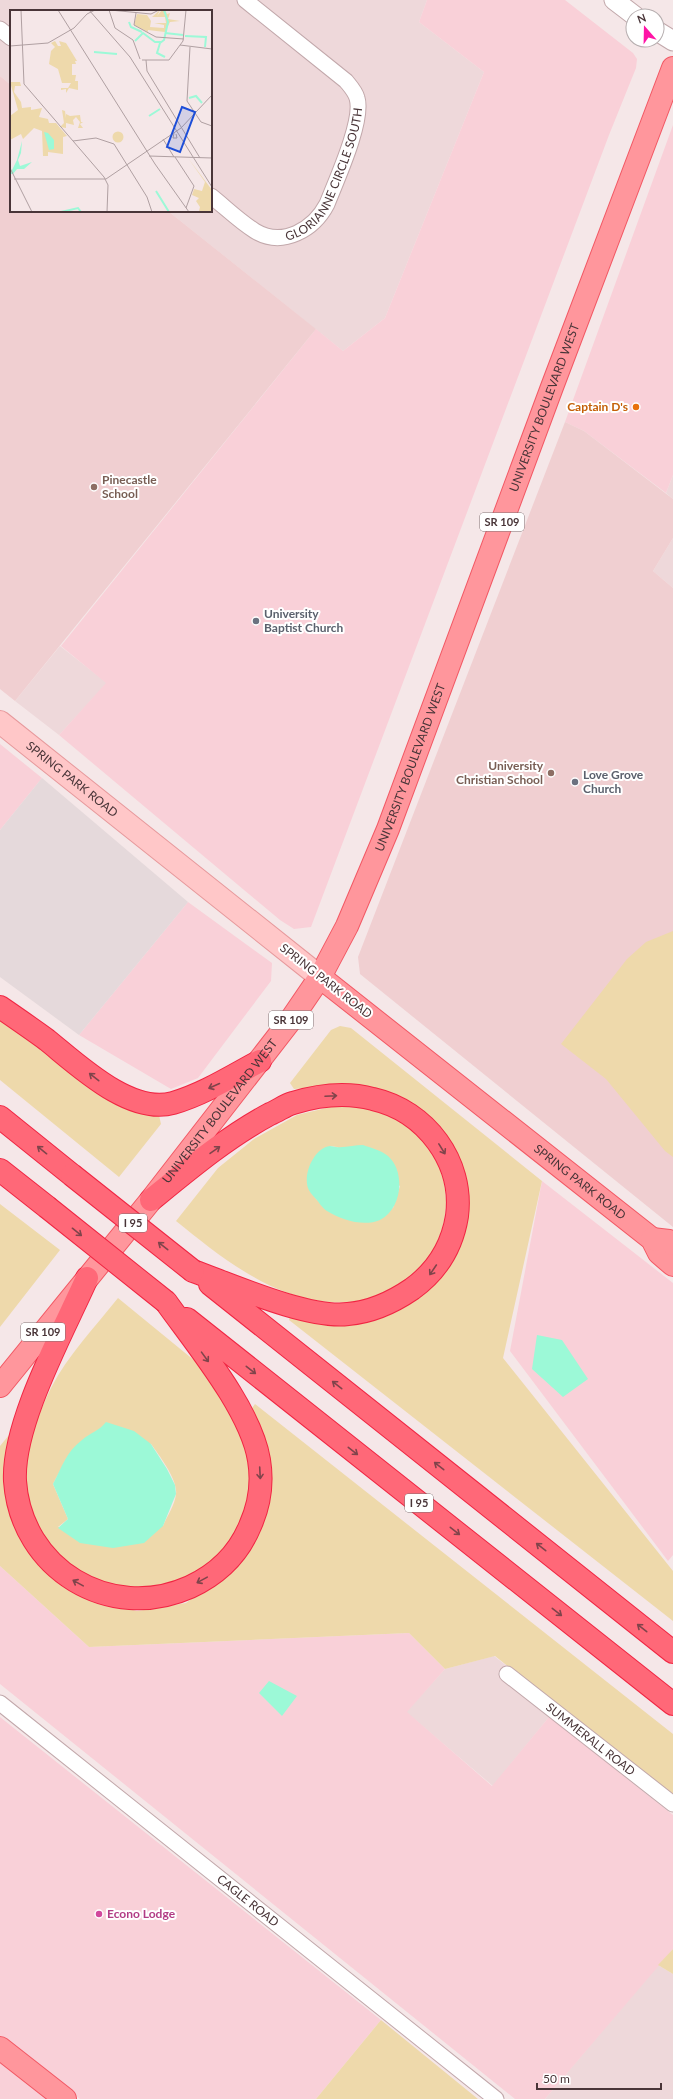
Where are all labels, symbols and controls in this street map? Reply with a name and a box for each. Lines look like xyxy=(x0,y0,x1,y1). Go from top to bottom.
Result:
north arrow xyxy=(625,8,665,48)
inset map xyxy=(10,10,212,212)
text: N xyxy=(635,11,648,26)
street label: GLORIANNE CIRCLE SOUTH xyxy=(283,107,365,244)
street label: UNIVERSITY BOULEVARD WEST xyxy=(506,321,582,494)
place label: Captain D's xyxy=(567,399,628,414)
marker: Captain D's xyxy=(631,402,641,412)
place label: Pinecastle School xyxy=(102,472,157,501)
marker: Pinecastle School xyxy=(89,482,99,492)
road number: SR 109 xyxy=(480,513,524,531)
place label: University Baptist Church xyxy=(264,606,344,635)
marker: University Baptist Church xyxy=(251,616,261,626)
street label: UNIVERSITY BOULEVARD WEST xyxy=(371,681,448,854)
street label: SPRING PARK ROAD xyxy=(23,738,121,820)
place label: University Christian School xyxy=(456,758,544,787)
place label: Love Grove Church xyxy=(583,767,644,796)
marker: University Christian School xyxy=(546,768,556,778)
marker: Love Grove Church xyxy=(570,777,580,787)
street label: SPRING PARK ROAD xyxy=(277,940,375,1021)
road number: SR 109 xyxy=(269,1011,313,1029)
street label: UNIVERSITY BOULEVARD WEST xyxy=(159,1036,280,1186)
one-way arrow xyxy=(89,1073,100,1081)
one-way arrow xyxy=(208,1083,220,1090)
one-way arrow xyxy=(324,1092,337,1100)
street label: SPRING PARK ROAD xyxy=(531,1141,629,1223)
one-way arrow xyxy=(439,1143,447,1155)
one-way arrow xyxy=(36,1146,47,1155)
one-way arrow xyxy=(209,1146,220,1154)
road number: I 95 xyxy=(119,1214,147,1232)
one-way arrow xyxy=(72,1227,83,1236)
one-way arrow xyxy=(157,1242,168,1251)
one-way arrow xyxy=(429,1264,438,1275)
road number: SR 109 xyxy=(21,1323,65,1341)
one-way arrow xyxy=(201,1351,209,1362)
one-way arrow xyxy=(246,1366,257,1374)
one-way arrow xyxy=(332,1381,343,1389)
one-way arrow xyxy=(348,1446,359,1455)
one-way arrow xyxy=(433,1461,444,1470)
one-way arrow xyxy=(257,1466,264,1479)
road number: I 95 xyxy=(405,1494,433,1512)
one-way arrow xyxy=(450,1527,461,1536)
one-way arrow xyxy=(535,1542,546,1551)
one-way arrow xyxy=(196,1577,208,1585)
one-way arrow xyxy=(72,1578,84,1586)
one-way arrow xyxy=(552,1608,563,1616)
one-way arrow xyxy=(637,1623,648,1632)
street label: SUMMERALL ROAD xyxy=(543,1699,638,1779)
street label: CAGLE ROAD xyxy=(214,1871,282,1930)
place label: Econo Lodge xyxy=(107,1906,176,1921)
marker: Econo Lodge xyxy=(94,1909,104,1919)
scale bar xyxy=(537,2065,661,2091)
text: 50 m xyxy=(543,2071,570,2086)

